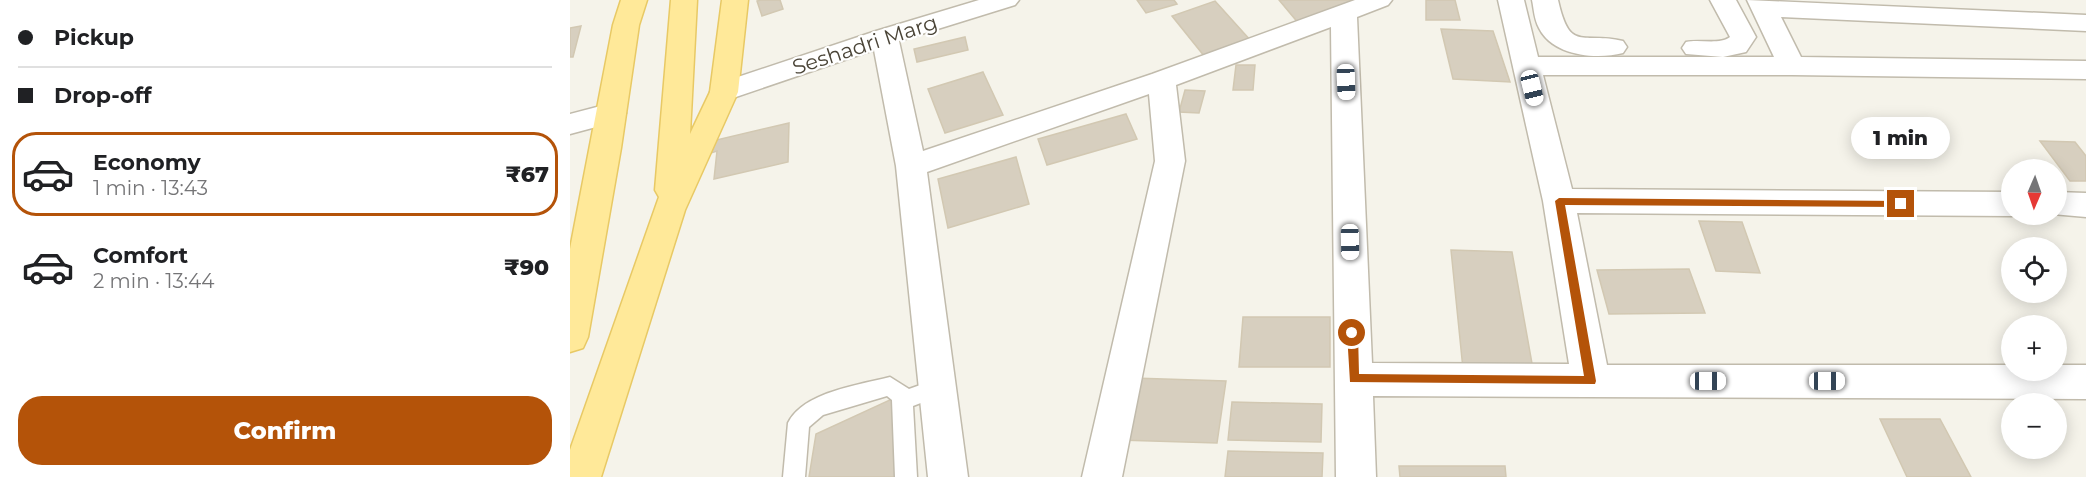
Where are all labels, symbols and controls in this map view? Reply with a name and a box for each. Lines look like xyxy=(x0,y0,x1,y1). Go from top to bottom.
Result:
street label: Seshadri Marg xyxy=(789,9,941,80)
text: Pickup xyxy=(54,24,134,51)
car xyxy=(1336,64,1356,100)
car xyxy=(1519,68,1545,108)
text: Drop-off xyxy=(54,82,152,109)
callout: 1 min xyxy=(1852,117,1950,159)
text: 1 min xyxy=(1873,126,1928,150)
icon: car xyxy=(21,147,75,201)
text: Economy xyxy=(93,149,201,176)
north arrow xyxy=(2001,159,2067,225)
map controls xyxy=(2001,159,2067,459)
text: ₹67 xyxy=(505,161,549,188)
text: 1 min · 13:43 xyxy=(93,176,208,200)
route end xyxy=(1887,190,1914,217)
car xyxy=(1341,224,1359,260)
button: locate xyxy=(2001,237,2067,303)
icon: car xyxy=(21,240,75,294)
text: Comfort xyxy=(93,242,188,269)
text: ₹90 xyxy=(504,254,549,281)
text: 2 min · 13:44 xyxy=(93,269,214,293)
button: + xyxy=(2001,315,2067,381)
route start xyxy=(1338,319,1365,346)
car xyxy=(1690,372,1726,390)
car xyxy=(1809,372,1845,390)
button: − xyxy=(2001,393,2067,459)
button: Confirm xyxy=(18,396,552,465)

